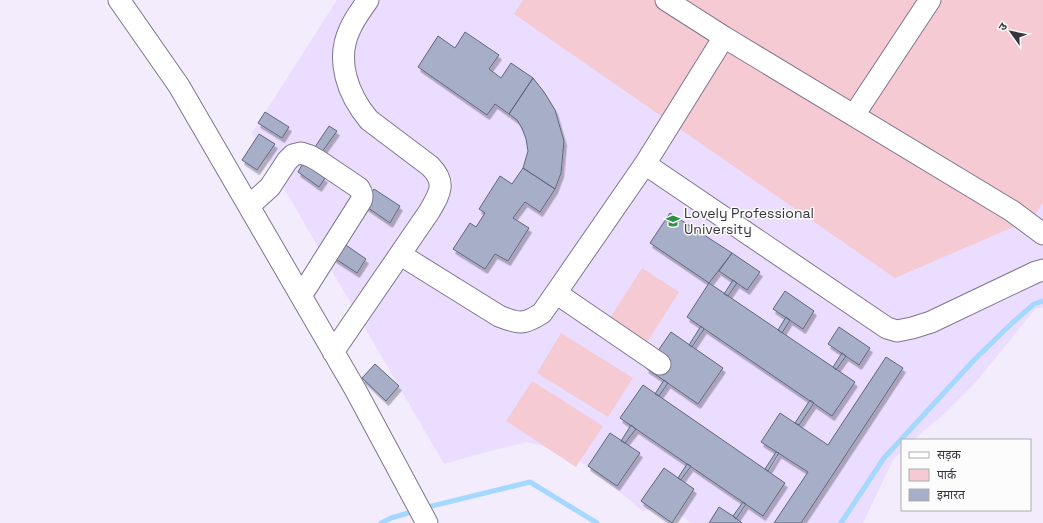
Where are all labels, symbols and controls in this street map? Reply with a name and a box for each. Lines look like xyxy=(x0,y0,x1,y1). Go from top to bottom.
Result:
north arrow xyxy=(991,12,1031,52)
text: उ xyxy=(995,20,1011,33)
place label: Lovely Professional University xyxy=(684,204,814,238)
school or university icon: Lovely Professional University xyxy=(665,213,681,229)
legend xyxy=(901,439,1031,511)
text: सड़क xyxy=(937,447,962,463)
text: पार्क xyxy=(937,467,957,483)
text: इमारत xyxy=(937,487,966,503)

